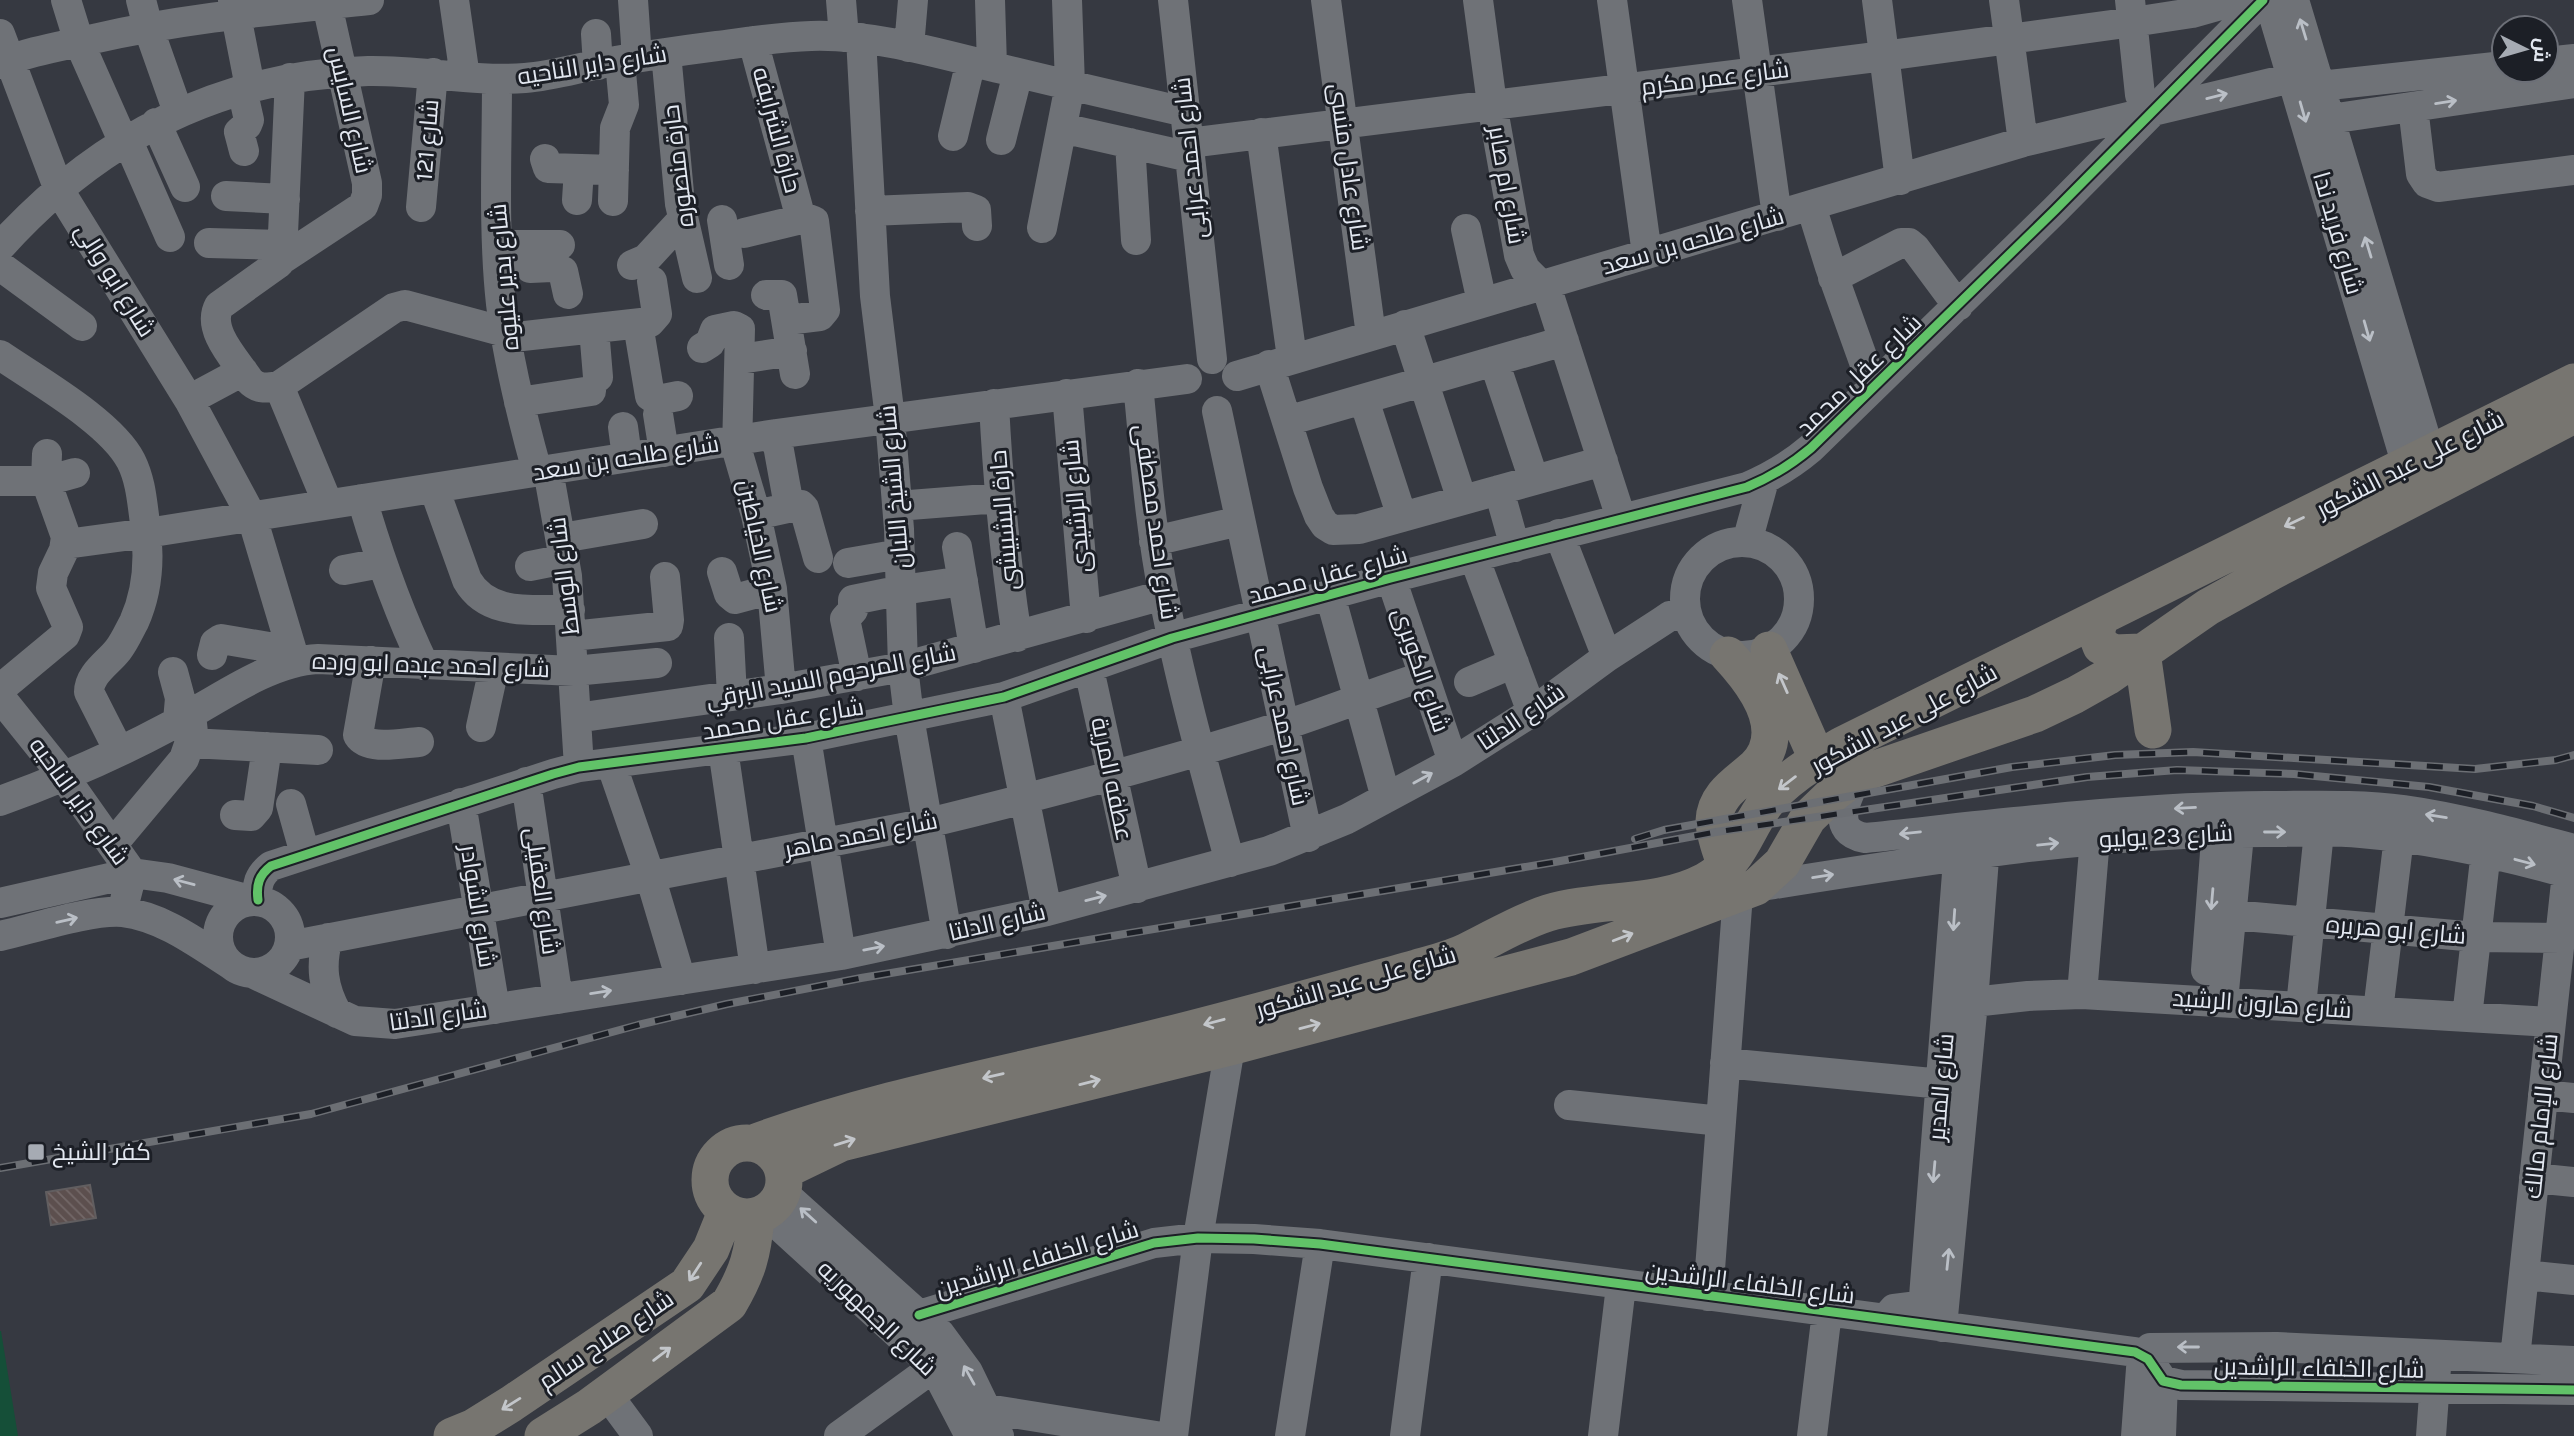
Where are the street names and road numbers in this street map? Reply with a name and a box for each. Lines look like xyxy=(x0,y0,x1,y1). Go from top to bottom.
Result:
street label: شارع داير الناحيه xyxy=(515,39,669,93)
street label: شارع السايس xyxy=(320,44,378,177)
street label: شارع عمر مكرم xyxy=(1639,55,1791,103)
street label: حارة الشرايفه xyxy=(747,64,807,196)
street label: شارع احمد عرابى xyxy=(1168,76,1214,240)
street label: شارع عادل منسى xyxy=(1321,81,1375,253)
street label: شارع 121 xyxy=(409,98,447,182)
street label: حارة منصوره xyxy=(657,103,699,229)
street label: شارع ام صابر xyxy=(1480,122,1531,247)
street label: شارع فريد ندا xyxy=(2305,168,2369,298)
street label: شارع بدير عليوه xyxy=(484,202,526,352)
street label: شارع طلحه بن سعد xyxy=(1599,202,1788,282)
street label: شارع ابو والي xyxy=(65,218,161,345)
street label: شارع عقل محمد xyxy=(1791,308,1929,443)
street label: شارع الشيخ اللبان xyxy=(873,404,917,570)
street label: شارع على عبد الشكور xyxy=(2310,405,2509,526)
street label: شارع احمد مصطفى xyxy=(1126,422,1184,622)
street label: شارع طلحه بن سعد xyxy=(531,429,721,489)
street label: شارع الرشيدى xyxy=(1056,438,1098,574)
street label: حارة البشبيشى xyxy=(984,449,1024,591)
street label: شارع الخياطين xyxy=(730,477,788,616)
street label: شارع الوسط xyxy=(543,515,587,636)
street label: شارع عقل محمد xyxy=(1246,540,1411,612)
street label: شارع الكوبرى xyxy=(1385,604,1455,737)
street label: شارع المرحوم السيد البرقي xyxy=(704,638,959,719)
street label: شارع احمد عرابى xyxy=(1251,644,1315,809)
street label: شارع احمد عبده ابو ورده xyxy=(312,647,550,685)
street label: شارع على عبد الشكور xyxy=(1804,658,2003,783)
street label: شارع الدلتا xyxy=(1472,678,1571,758)
street label: شارع عقل محمد xyxy=(700,692,866,748)
street label: عطفه المرية xyxy=(1085,715,1139,843)
street label: شارع داير الناحيه xyxy=(22,732,135,871)
street label: شارع احمد ماهر xyxy=(780,806,940,866)
street label: شارع 23 يوليو xyxy=(2098,819,2234,855)
street label: شارع العقيلى xyxy=(517,826,565,957)
street label: شارع الشوادر xyxy=(452,841,502,970)
street label: شارع الدلتا xyxy=(946,897,1049,949)
street label: شارع ابو هريره xyxy=(2325,910,2467,952)
street label: شارع على عبد الشكور xyxy=(1251,940,1460,1026)
street label: شارع هارون الرشيد xyxy=(2171,984,2352,1026)
street label: شارع الدلتا xyxy=(387,995,489,1039)
street label: شارع المدير xyxy=(1922,1032,1962,1144)
street label: شارع الإمام مالك xyxy=(2518,1032,2566,1200)
street label: شارع الخلفاء الراشدين xyxy=(932,1215,1142,1305)
street label: شارع الجمهوريه xyxy=(810,1254,942,1383)
street label: شارع الخلفاء الراشدين xyxy=(1643,1256,1856,1312)
street label: شارع صلاح سالم xyxy=(533,1285,680,1397)
street label: شارع الخلفاء الراشدين xyxy=(2213,1352,2425,1386)

